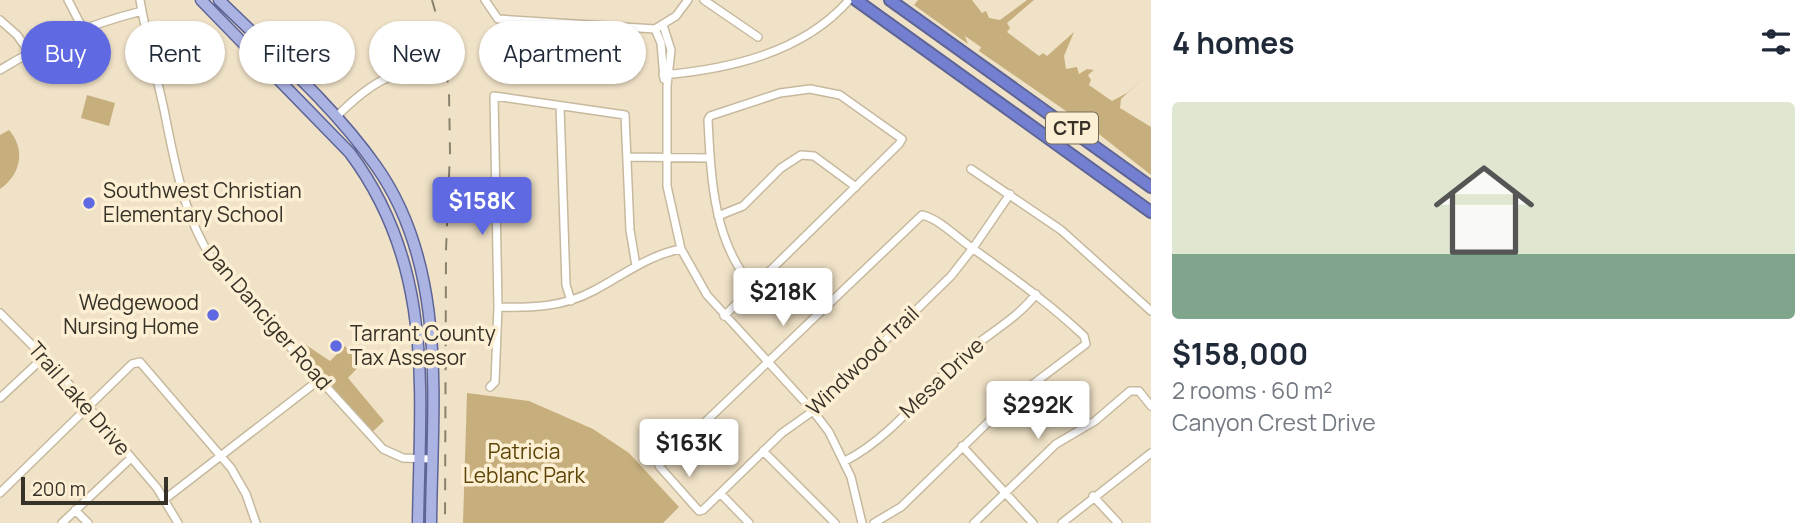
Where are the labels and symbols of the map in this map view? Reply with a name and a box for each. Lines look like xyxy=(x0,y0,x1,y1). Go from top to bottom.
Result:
road number: CTP xyxy=(1046,112,1098,144)
place label: Southwest Christian Elementary School xyxy=(103,176,302,228)
pin: $158K xyxy=(433,177,531,237)
marker: Southwest Christian Elementary School xyxy=(81,195,97,211)
street label: Dan Danciger Road xyxy=(197,239,338,396)
pin: $218K xyxy=(734,268,832,328)
place label: Wedgewood Nursing Home xyxy=(63,288,199,340)
street label: Windwood Trail xyxy=(800,299,925,421)
marker: Wedgewood Nursing Home xyxy=(205,307,221,323)
place label: Tarrant County Tax Assesor xyxy=(350,319,496,371)
street label: Mesa Drive xyxy=(893,331,990,424)
street label: Trail Lake Drive xyxy=(22,335,137,461)
marker: Tarrant County Tax Assesor xyxy=(328,338,344,354)
pin: $292K xyxy=(989,382,1087,441)
pin: $163K xyxy=(640,420,738,479)
park label: Patricia Leblanc Park xyxy=(463,437,586,489)
scale bar xyxy=(21,474,168,506)

